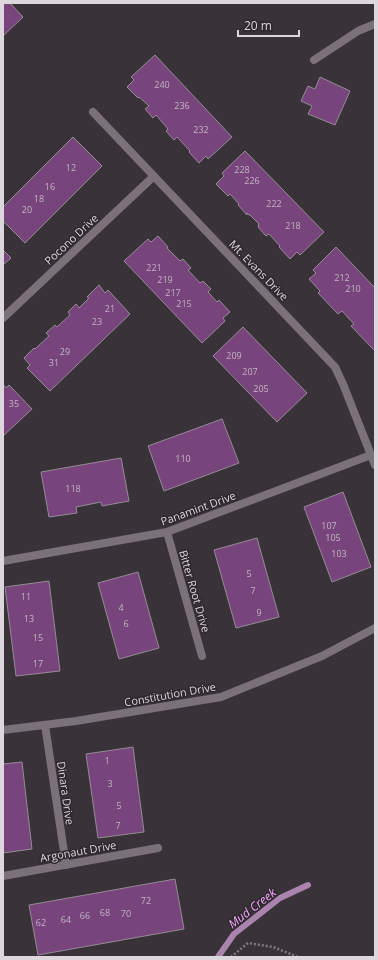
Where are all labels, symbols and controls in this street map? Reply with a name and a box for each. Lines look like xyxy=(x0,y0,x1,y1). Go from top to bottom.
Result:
scale bar xyxy=(238,12,299,38)
text: 20 m xyxy=(244,17,272,34)
house number: 240 xyxy=(154,78,170,91)
house number: 236 xyxy=(174,99,190,112)
house number: 232 xyxy=(193,123,209,136)
house number: 12 xyxy=(66,161,76,174)
house number: 228 xyxy=(234,163,250,176)
house number: 226 xyxy=(244,174,260,187)
house number: 16 xyxy=(45,180,55,193)
house number: 18 xyxy=(34,192,44,205)
house number: 222 xyxy=(266,197,282,210)
house number: 20 xyxy=(22,203,32,216)
street label: Pocono Drive xyxy=(41,210,101,268)
house number: 218 xyxy=(285,219,301,232)
street label: Mt. Evans Drive xyxy=(226,236,292,304)
house number: 221 xyxy=(146,261,162,274)
house number: 212 xyxy=(334,271,350,284)
house number: 219 xyxy=(157,273,173,286)
house number: 210 xyxy=(345,282,361,295)
house number: 217 xyxy=(165,286,181,299)
house number: 215 xyxy=(176,297,192,310)
house number: 21 xyxy=(105,302,115,315)
house number: 23 xyxy=(92,315,102,328)
house number: 29 xyxy=(60,345,70,358)
house number: 209 xyxy=(226,349,242,362)
house number: 31 xyxy=(49,356,59,369)
house number: 207 xyxy=(242,365,258,378)
house number: 205 xyxy=(253,382,269,395)
house number: 35 xyxy=(9,397,19,410)
house number: 110 xyxy=(175,452,191,465)
house number: 118 xyxy=(65,482,81,495)
street label: Panamint Drive xyxy=(158,487,238,529)
house number: 107 xyxy=(321,519,337,532)
house number: 105 xyxy=(325,531,341,544)
house number: 103 xyxy=(331,547,347,560)
street label: Bitter Root Drive xyxy=(176,548,214,634)
house number: 5 xyxy=(246,567,252,580)
house number: 7 xyxy=(250,584,256,597)
house number: 11 xyxy=(21,590,31,603)
house number: 4 xyxy=(118,601,124,614)
house number: 9 xyxy=(256,606,262,619)
house number: 13 xyxy=(24,612,34,625)
house number: 6 xyxy=(123,617,129,630)
house number: 15 xyxy=(33,631,43,644)
house number: 17 xyxy=(33,657,43,670)
street label: Constitution Drive xyxy=(123,679,217,709)
house number: 1 xyxy=(104,754,110,767)
street label: Dinara Drive xyxy=(54,760,78,826)
house number: 3 xyxy=(107,777,113,790)
house number: 5 xyxy=(116,799,122,812)
house number: 7 xyxy=(115,819,121,832)
street label: Argonaut Drive xyxy=(39,837,117,865)
water label: Mud Creek xyxy=(224,883,280,932)
house number: 72 xyxy=(141,894,151,907)
house number: 68 xyxy=(100,906,110,919)
house number: 70 xyxy=(121,907,131,920)
house number: 66 xyxy=(80,909,90,922)
house number: 64 xyxy=(61,913,71,926)
house number: 62 xyxy=(36,916,46,929)

